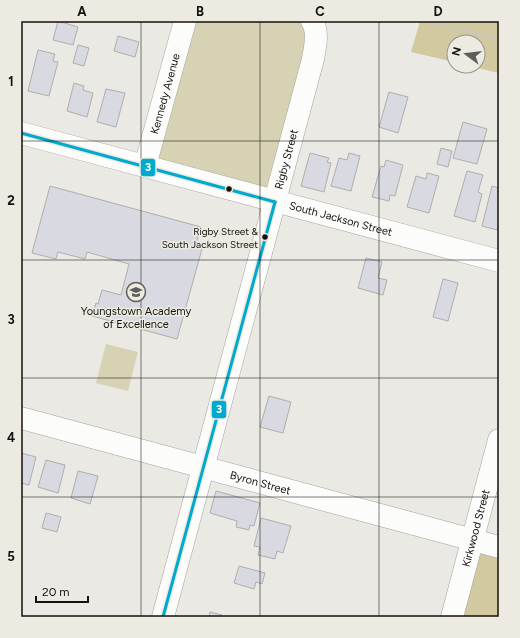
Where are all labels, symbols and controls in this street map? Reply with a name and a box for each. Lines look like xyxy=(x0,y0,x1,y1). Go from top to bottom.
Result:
text: A xyxy=(77,4,87,19)
text: B xyxy=(196,4,204,19)
text: C xyxy=(315,4,325,19)
text: D xyxy=(433,4,443,19)
north arrow xyxy=(446,34,486,74)
text: N xyxy=(449,46,464,57)
street label: Kennedy Avenue xyxy=(148,52,182,136)
text: 1 xyxy=(8,74,14,89)
street label: Rigby Street xyxy=(272,128,300,191)
line badge: 3 xyxy=(140,158,156,177)
text: 3 xyxy=(145,161,151,174)
unlabelled marker xyxy=(224,184,234,194)
text: 2 xyxy=(7,193,15,208)
street label: South Jackson Street xyxy=(288,199,394,239)
place label: Rigby Street & South Jackson Street xyxy=(162,225,259,251)
marker: Rigby Street & South Jackson Street xyxy=(260,232,270,242)
school or university icon: Youngstown Academy of Excellence xyxy=(125,281,147,303)
place label: Youngstown Academy of Excellence xyxy=(81,305,191,331)
text: 3 xyxy=(7,312,15,327)
line badge: 3 xyxy=(211,400,227,419)
text: 3 xyxy=(216,403,222,416)
text: 4 xyxy=(7,430,15,445)
street label: Byron Street xyxy=(229,468,292,497)
street label: Kirkwood Street xyxy=(459,488,492,568)
text: 5 xyxy=(7,549,15,564)
scale bar xyxy=(36,578,88,604)
text: 20 m xyxy=(42,585,70,599)

